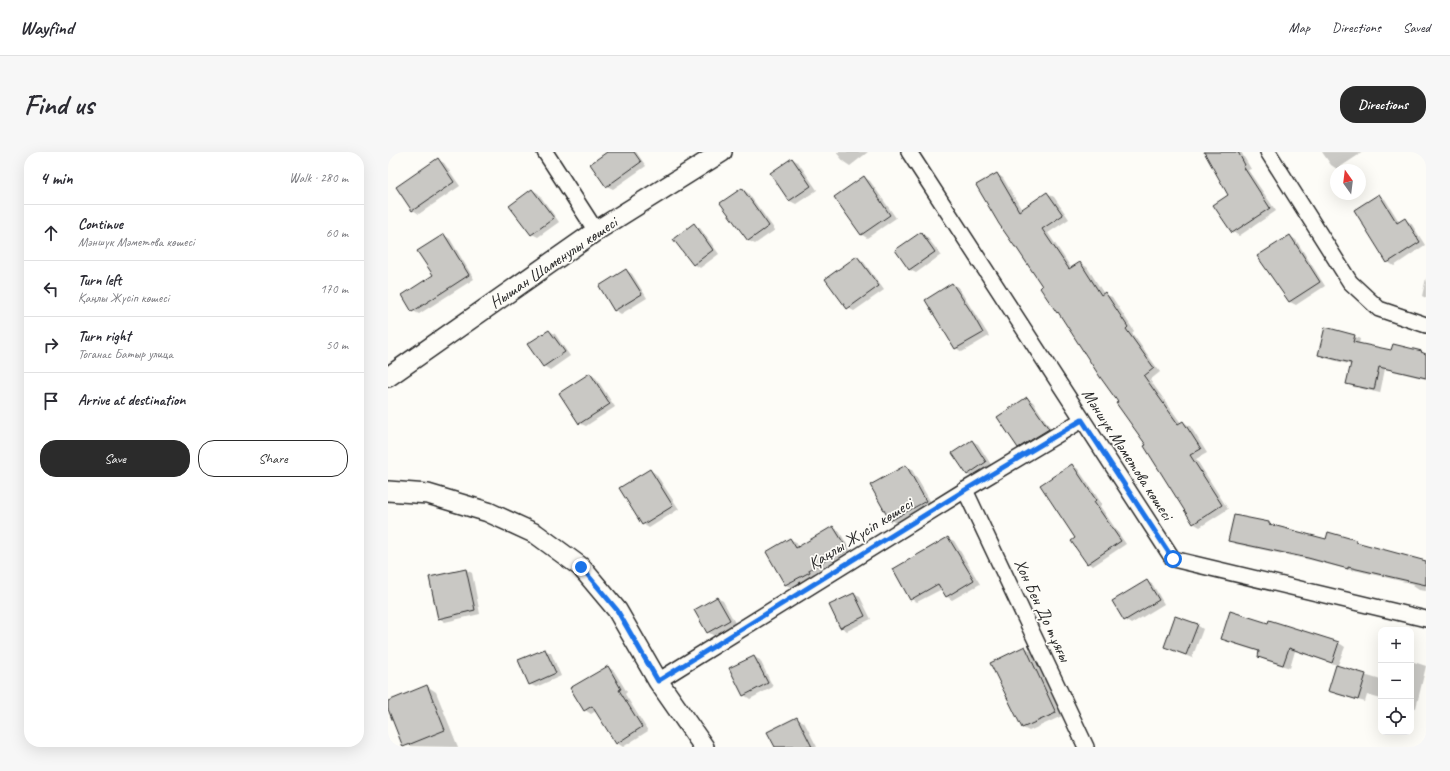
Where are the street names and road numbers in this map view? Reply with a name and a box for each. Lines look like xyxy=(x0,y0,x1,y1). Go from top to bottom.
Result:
street label: Нышан Шаменулы көшесі xyxy=(485,211,623,313)
street label: Мәншүк Мәметова көшесі xyxy=(1077,385,1179,525)
street label: Қаңлы Жүсіп көшесі xyxy=(804,492,918,574)
street label: Хон Бен До тұяғы xyxy=(1010,556,1076,667)

